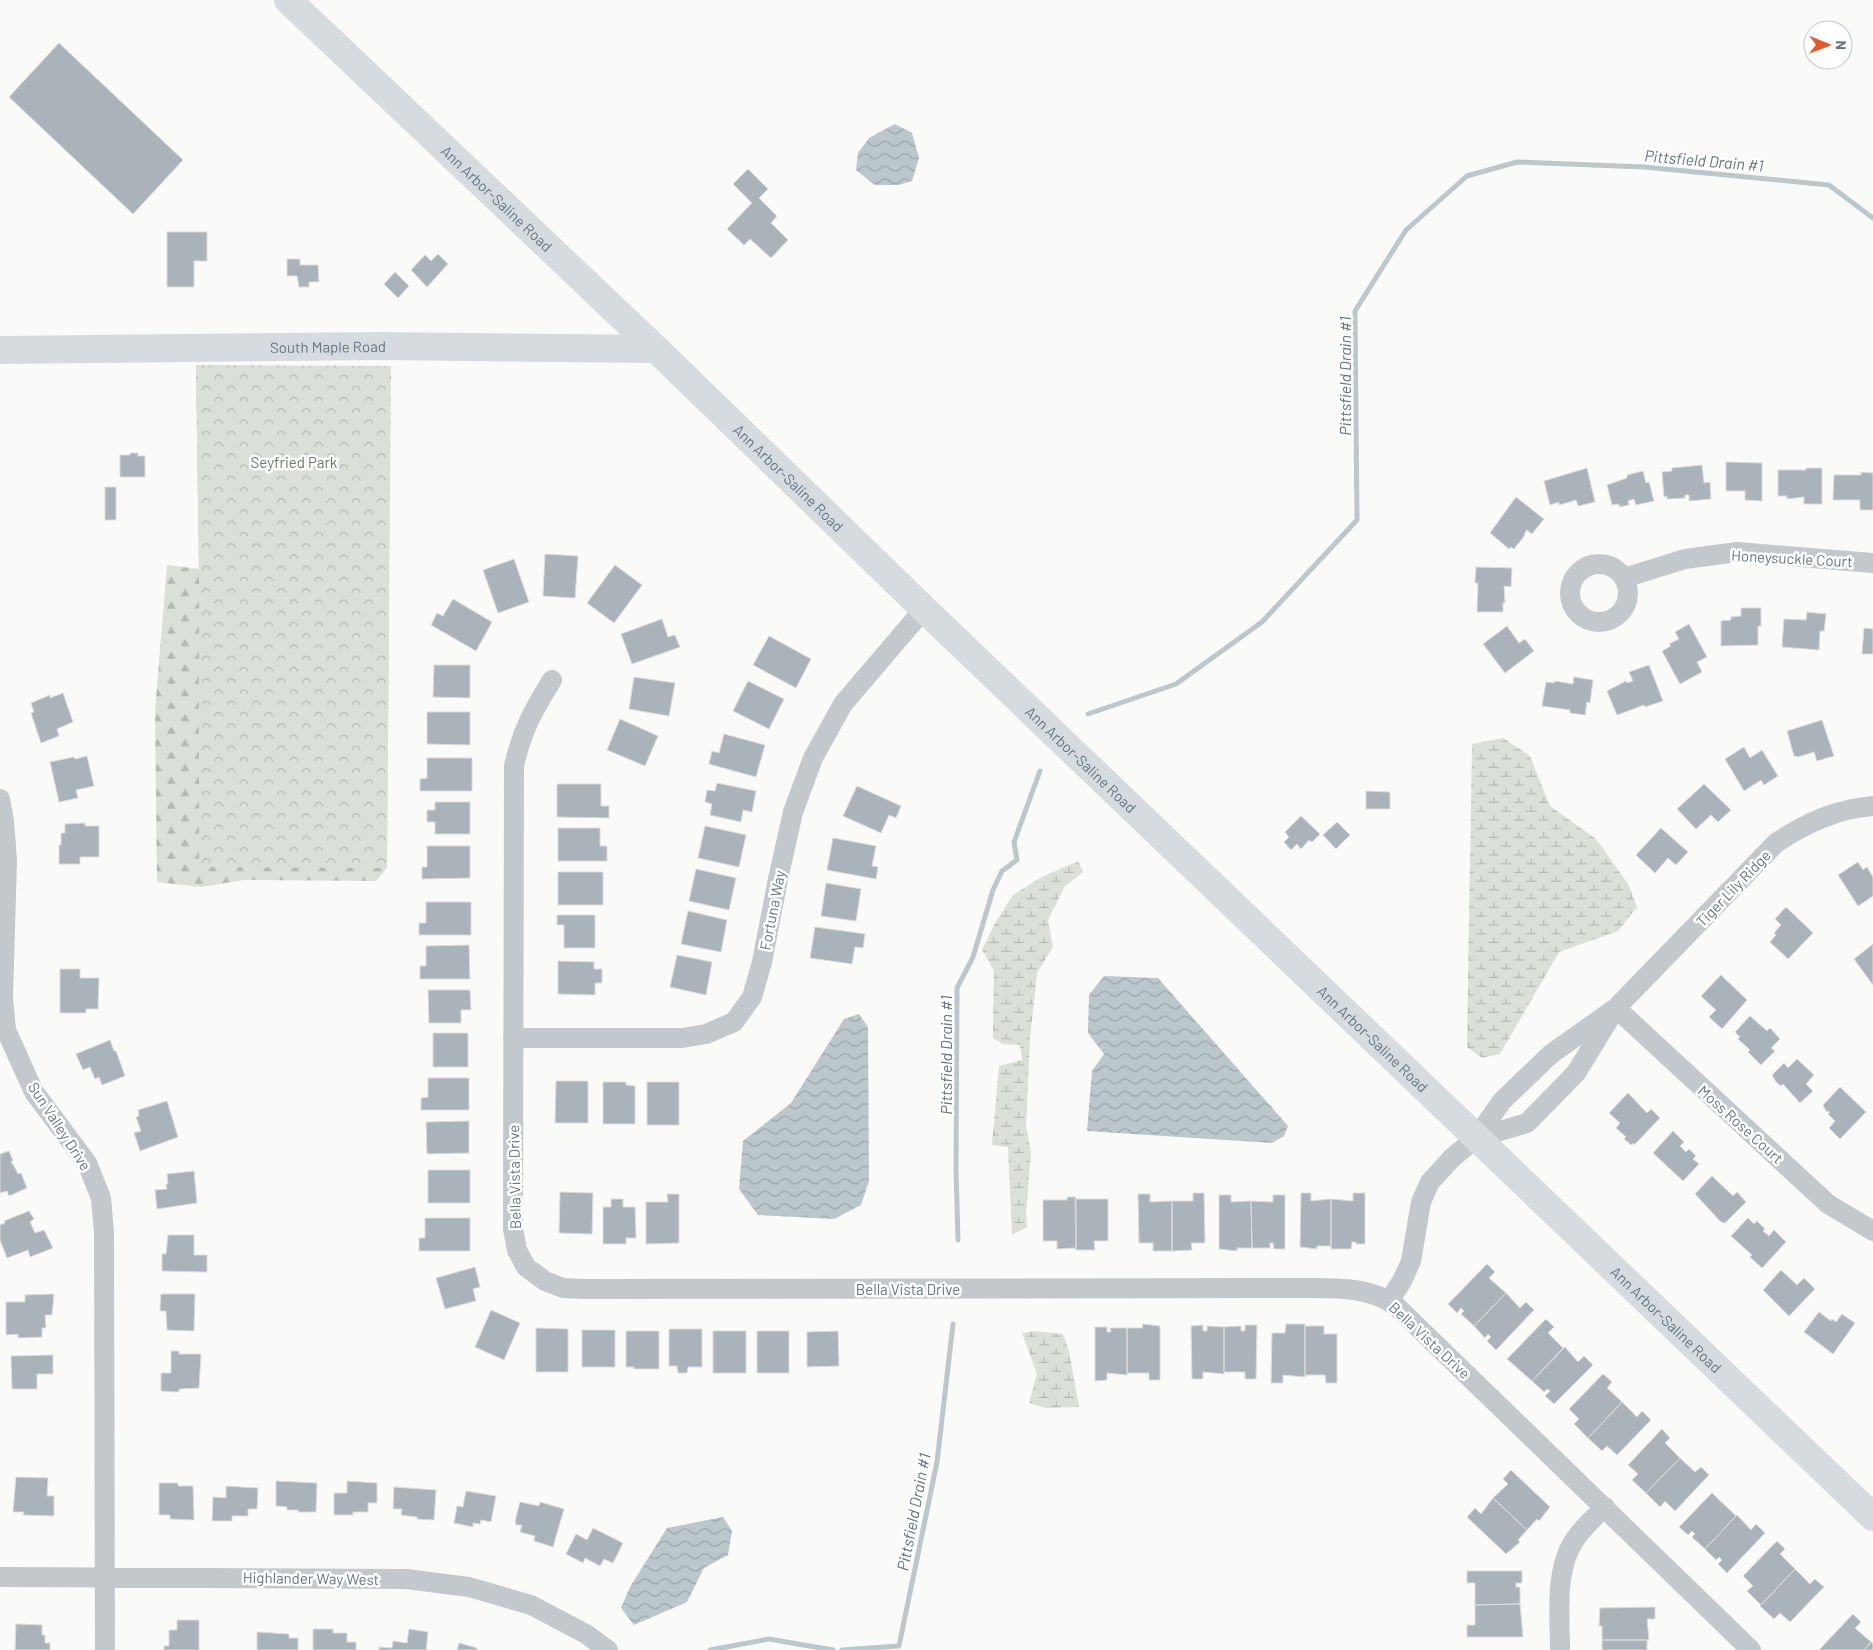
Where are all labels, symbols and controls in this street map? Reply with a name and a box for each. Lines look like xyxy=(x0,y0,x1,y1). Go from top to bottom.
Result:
north arrow xyxy=(1803,20,1853,70)
text: N xyxy=(1833,40,1850,50)
street label: Ann Arbor-Saline Road xyxy=(438,141,556,255)
water label: Pittsfield Drain #1 xyxy=(1644,145,1765,175)
water label: Pittsfield Drain #1 xyxy=(1335,316,1354,436)
street label: South Maple Road xyxy=(270,337,386,356)
street label: Ann Arbor-Saline Road xyxy=(730,420,847,535)
park label: Seyfried Park xyxy=(251,453,338,471)
street label: Honeysuckle Court xyxy=(1731,546,1853,570)
street label: Ann Arbor-Saline Road xyxy=(1022,702,1140,816)
street label: Tiger Lily Ridge xyxy=(1692,846,1774,930)
street label: Fortuna Way xyxy=(755,868,789,951)
street label: Ann Arbor-Saline Road xyxy=(1314,982,1432,1096)
water label: Pittsfield Drain #1 xyxy=(936,995,955,1115)
street label: Sun Valley Drive xyxy=(25,1078,95,1174)
street label: Moss Rose Court xyxy=(1695,1081,1787,1167)
street label: Bella Vista Drive xyxy=(504,1125,524,1229)
street label: Ann Arbor-Saline Road xyxy=(1607,1262,1725,1376)
street label: Bella Vista Drive xyxy=(856,1280,960,1298)
street label: Bella Vista Drive xyxy=(1386,1298,1474,1382)
water label: Pittsfield Drain #1 xyxy=(892,1451,934,1572)
street label: Highlander Way West xyxy=(243,1568,379,1588)

